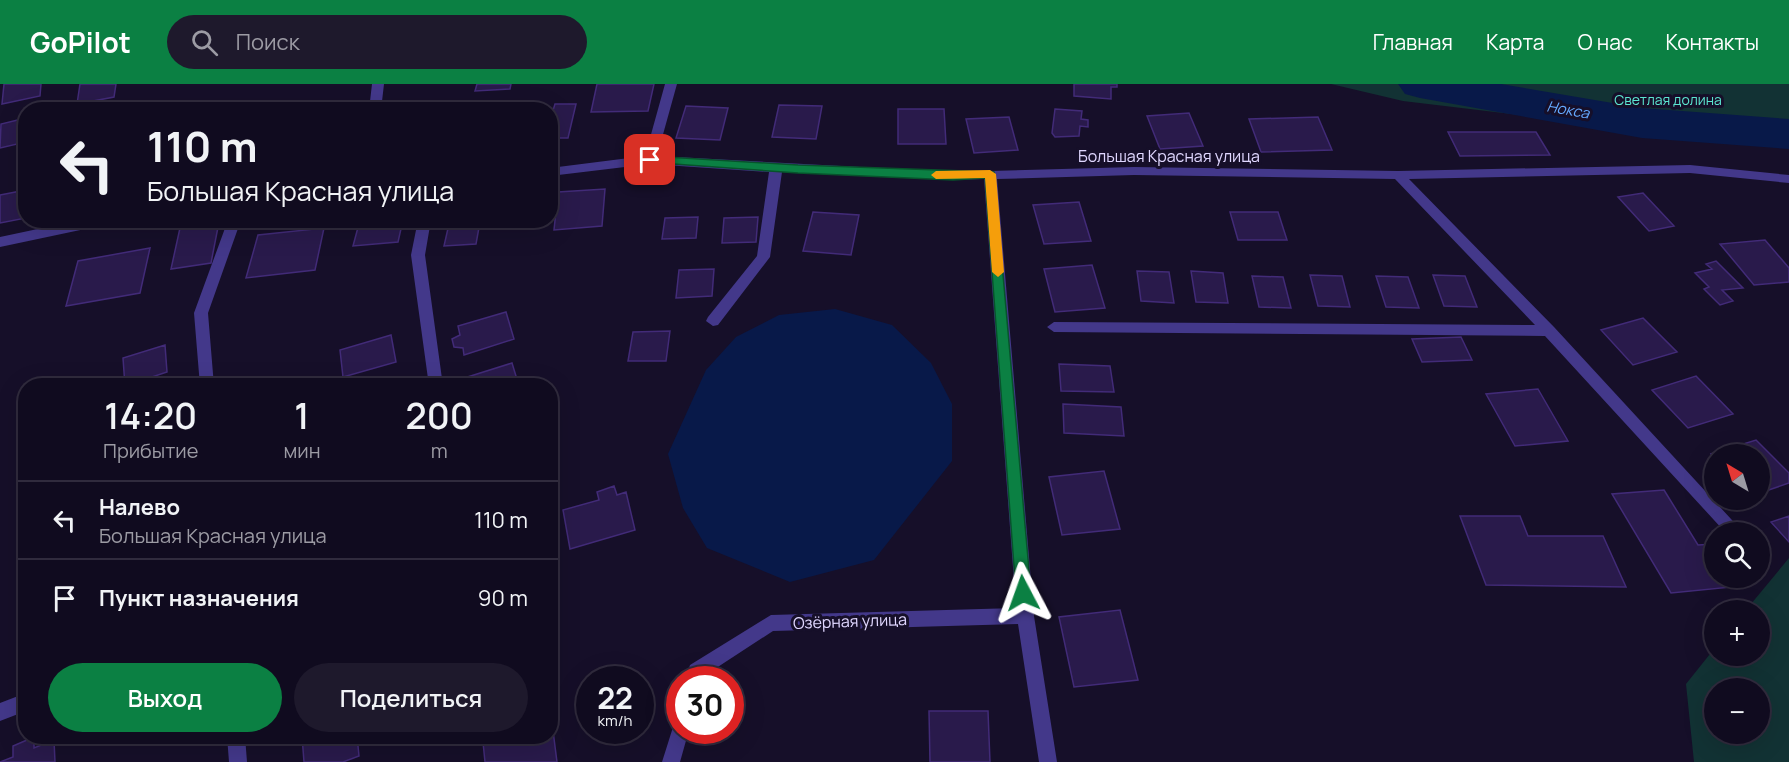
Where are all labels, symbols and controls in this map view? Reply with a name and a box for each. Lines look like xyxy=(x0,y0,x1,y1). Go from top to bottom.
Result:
search box xyxy=(167,15,587,69)
text: GoPilot xyxy=(30,23,131,61)
icon: search xyxy=(188,26,221,59)
text: Поиск xyxy=(236,27,300,57)
text: Главная xyxy=(1373,28,1453,56)
text: Карта xyxy=(1486,28,1544,56)
text: О нас xyxy=(1577,28,1633,56)
text: Контакты xyxy=(1666,28,1759,56)
park label: Светлая долина xyxy=(1614,90,1722,109)
water label: Нокса xyxy=(1545,95,1592,124)
text: 110 m xyxy=(147,117,258,175)
icon: left xyxy=(48,126,126,204)
pin xyxy=(624,134,675,185)
icon: arrive xyxy=(633,143,666,176)
street label: Большая Красная улица xyxy=(1078,145,1260,167)
text: Большая Красная улица xyxy=(147,172,454,209)
text: 14:20 xyxy=(104,391,197,440)
text: 1 xyxy=(294,391,310,440)
text: 200 xyxy=(406,391,473,440)
text: Прибытие xyxy=(103,437,198,464)
text: мин xyxy=(283,437,320,464)
text: m xyxy=(431,437,448,464)
north arrow xyxy=(1704,444,1770,510)
map controls xyxy=(1704,444,1770,744)
text: Налево xyxy=(99,492,180,522)
icon: left xyxy=(48,504,81,537)
text: 110 m xyxy=(474,505,528,535)
text: Большая Красная улица xyxy=(99,522,327,549)
button: search xyxy=(1704,522,1770,588)
position arrow xyxy=(991,561,1055,625)
icon: arrive xyxy=(48,582,81,615)
text: Пункт назначения xyxy=(99,583,299,613)
text: 90 m xyxy=(478,583,528,613)
button: + xyxy=(1704,600,1770,666)
street label: Озёрная улица xyxy=(793,608,907,634)
button: Выход xyxy=(48,663,282,732)
button: Поделиться xyxy=(294,663,528,732)
speed limit sign: 30 xyxy=(666,666,744,744)
text: 22 xyxy=(597,677,633,718)
button: − xyxy=(1704,678,1770,744)
text: km/h xyxy=(598,710,632,731)

